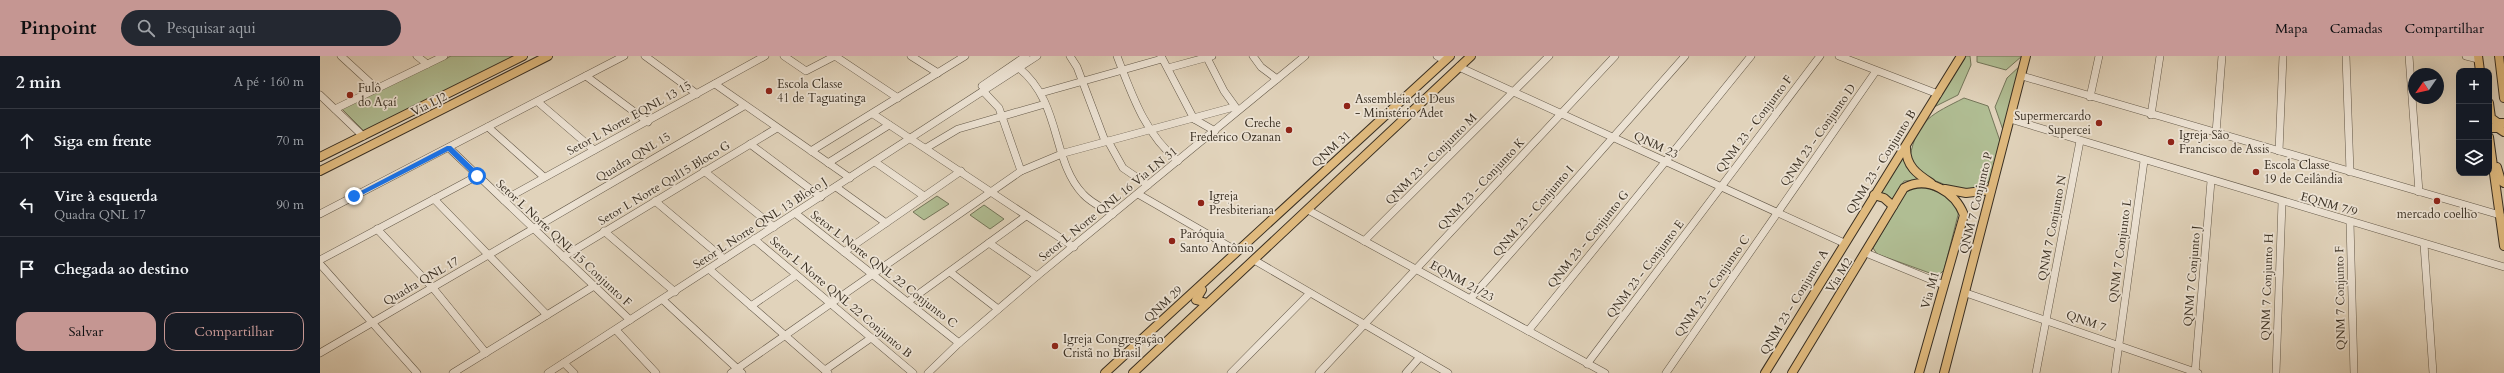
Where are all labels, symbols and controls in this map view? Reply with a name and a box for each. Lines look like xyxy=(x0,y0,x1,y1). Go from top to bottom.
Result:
search box xyxy=(121,10,401,46)
text: Pinpoint xyxy=(20,15,97,41)
icon: search xyxy=(135,17,157,39)
text: Pesquisar aqui xyxy=(167,18,256,38)
text: Mapa xyxy=(2275,19,2308,38)
text: Camadas xyxy=(2330,19,2383,38)
text: Compartilhar xyxy=(2405,19,2484,38)
north arrow xyxy=(2408,68,2444,104)
map controls xyxy=(2456,68,2492,176)
button: + xyxy=(2456,68,2492,104)
text: 2 min xyxy=(16,71,61,94)
street label: QNM 23 - Conjunto F xyxy=(1712,72,1796,176)
text: A pé · 160 m xyxy=(234,73,304,91)
place label: Escola Classe 41 de Taguatinga xyxy=(777,76,867,106)
street label: Setor L Norte EQNL 13 15 xyxy=(564,77,694,159)
place label: Fulô do Açaí xyxy=(358,80,397,110)
street label: QNM 23 - Conjunto D xyxy=(1777,80,1860,189)
marker: Escola Classe 41 de Taguatinga xyxy=(764,86,774,96)
street label: Via LJ2 xyxy=(408,88,450,120)
marker: Fulô do Açaí xyxy=(345,90,355,100)
place label: Assembleia de Deus - Ministério Adet xyxy=(1355,91,1455,121)
marker: Assembleia de Deus - Ministério Adet xyxy=(1342,101,1352,111)
button: − xyxy=(2456,104,2492,140)
street label: QNM 23 - Conjunto B xyxy=(1842,107,1920,217)
place label: Supermercardo Supercei xyxy=(2014,108,2092,138)
street label: QNM 23 - Conjunto M xyxy=(1382,109,1481,208)
place label: Creche Frederico Ozanan xyxy=(1190,115,1281,145)
marker: Supermercardo Supercei xyxy=(2094,118,2104,128)
marker: Creche Frederico Ozanan xyxy=(1284,125,1294,135)
street label: QNM 31 xyxy=(1308,127,1354,171)
place label: Igreja São Francisco de Assis xyxy=(2179,127,2269,157)
street label: Quadra QNL 15 xyxy=(593,128,673,186)
street label: QNM 23 xyxy=(1631,128,1681,162)
icon: ahead xyxy=(16,130,38,152)
text: Siga em frente xyxy=(54,131,152,151)
text: 70 m xyxy=(276,132,304,150)
street label: QNM 23 - Conjunto K xyxy=(1434,134,1528,234)
street label: Setor L Norte Qnl15 Bloco G xyxy=(595,137,733,229)
marker: Igreja São Francisco de Assis xyxy=(2166,137,2176,147)
button: layers xyxy=(2456,140,2492,176)
street label: Setor L Norte QNL 16 Via LN 31 xyxy=(1036,143,1180,265)
street label: QNM 7 Conjunto P xyxy=(1956,150,1996,256)
place label: Escola Classe 19 de Ceilândia xyxy=(2264,157,2343,187)
street label: QNM 23 - Conjunto I xyxy=(1489,162,1577,260)
route start xyxy=(468,167,486,185)
marker: Escola Classe 19 de Ceilândia xyxy=(2251,167,2261,177)
street label: QNM 7 Conjunto N xyxy=(2034,173,2070,282)
street label: Setor L Norte QNL 13 Bloco J xyxy=(690,174,830,272)
street label: Setor L Norte QNL 15 Conjunto F xyxy=(493,176,635,310)
text: Vire à esquerda xyxy=(54,186,158,206)
street label: QNM 23 - Conjunto G xyxy=(1544,186,1633,291)
route end xyxy=(345,187,363,205)
place label: Igreja Presbiteriana xyxy=(1209,188,1275,218)
street label: EQNM 7/9 xyxy=(2299,188,2359,220)
icon: left xyxy=(16,194,38,216)
text: 90 m xyxy=(276,196,304,214)
marker: mercado coelho xyxy=(2432,196,2442,206)
street label: QNM 7 Conjunto L xyxy=(2105,197,2135,304)
marker: Igreja Presbiteriana xyxy=(1196,198,1206,208)
text: Quadra QNL 17 xyxy=(54,206,146,224)
place label: mercado coelho xyxy=(2397,206,2478,222)
street label: Setor L Norte QNL 22 Conjunto C xyxy=(807,207,961,331)
street label: QNM 23 - Conjunto E xyxy=(1603,217,1687,321)
street label: QNM 7 Conjunto J xyxy=(2180,225,2204,327)
place label: Paróquia Santo Antônio xyxy=(1180,226,1254,256)
street label: QNM 23 - Conjunto C xyxy=(1671,232,1753,340)
street label: Setor L Norte QNL 22 Conjunto B xyxy=(767,233,915,361)
street label: QNM 7 Conjunto H xyxy=(2257,233,2277,341)
marker: Paróquia Santo Antônio xyxy=(1167,236,1177,246)
street label: QNM 23 - Conjunto A xyxy=(1756,246,1832,358)
street label: QNM 7 Conjunto F xyxy=(2331,246,2349,350)
street label: Quadra QNL 17 xyxy=(380,253,462,309)
street label: Via M2 xyxy=(1822,255,1856,295)
street label: EQNM 21/23 xyxy=(1427,257,1497,305)
icon: arrive xyxy=(16,258,38,280)
text: Chegada ao destino xyxy=(54,259,189,279)
street label: Via M1 xyxy=(1917,270,1943,310)
street label: QNM 29 xyxy=(1140,282,1186,326)
street label: QNM 7 xyxy=(2064,307,2108,335)
button: Salvar xyxy=(16,312,156,351)
button: Compartilhar xyxy=(164,312,304,351)
place label: Igreja Congregação Cristã no Brasil xyxy=(1063,331,1164,361)
marker: Igreja Congregação Cristã no Brasil xyxy=(1050,341,1060,351)

